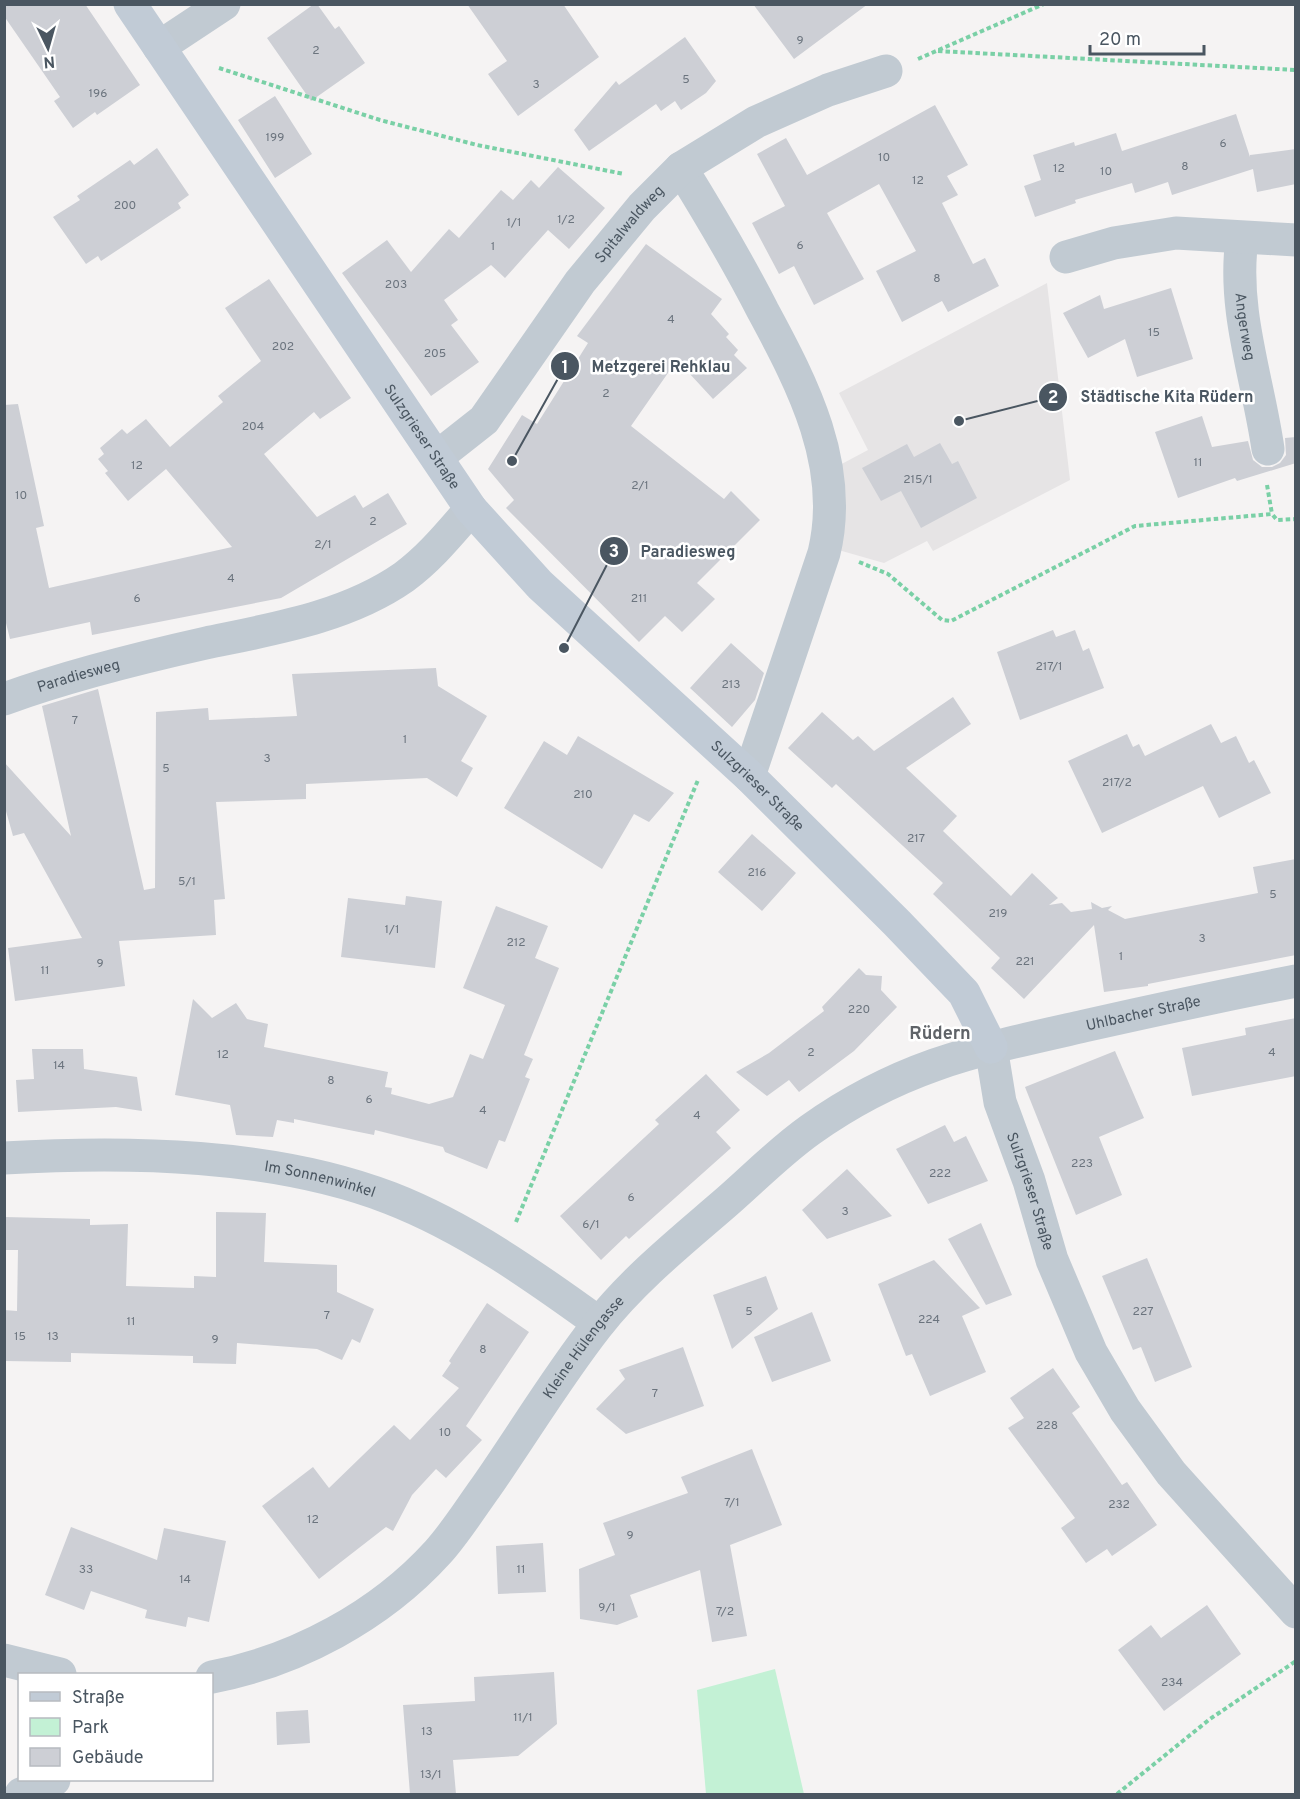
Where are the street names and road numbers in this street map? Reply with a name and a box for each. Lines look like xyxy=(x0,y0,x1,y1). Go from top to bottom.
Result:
street label: Spitalwaldweg xyxy=(591,182,669,268)
street label: Angerweg xyxy=(1229,292,1258,363)
street label: Sulzgrieser Straße xyxy=(379,381,463,494)
street label: Paradiesweg xyxy=(35,656,122,698)
street label: Sulzgrieser Straße xyxy=(706,737,807,836)
street label: Uhlbacher Straße xyxy=(1084,993,1203,1036)
street label: Sulzgrieser Straße xyxy=(1001,1130,1057,1253)
street label: Im Sonnenwinkel xyxy=(263,1158,378,1203)
street label: Kleine Hülengasse xyxy=(540,1292,629,1403)

